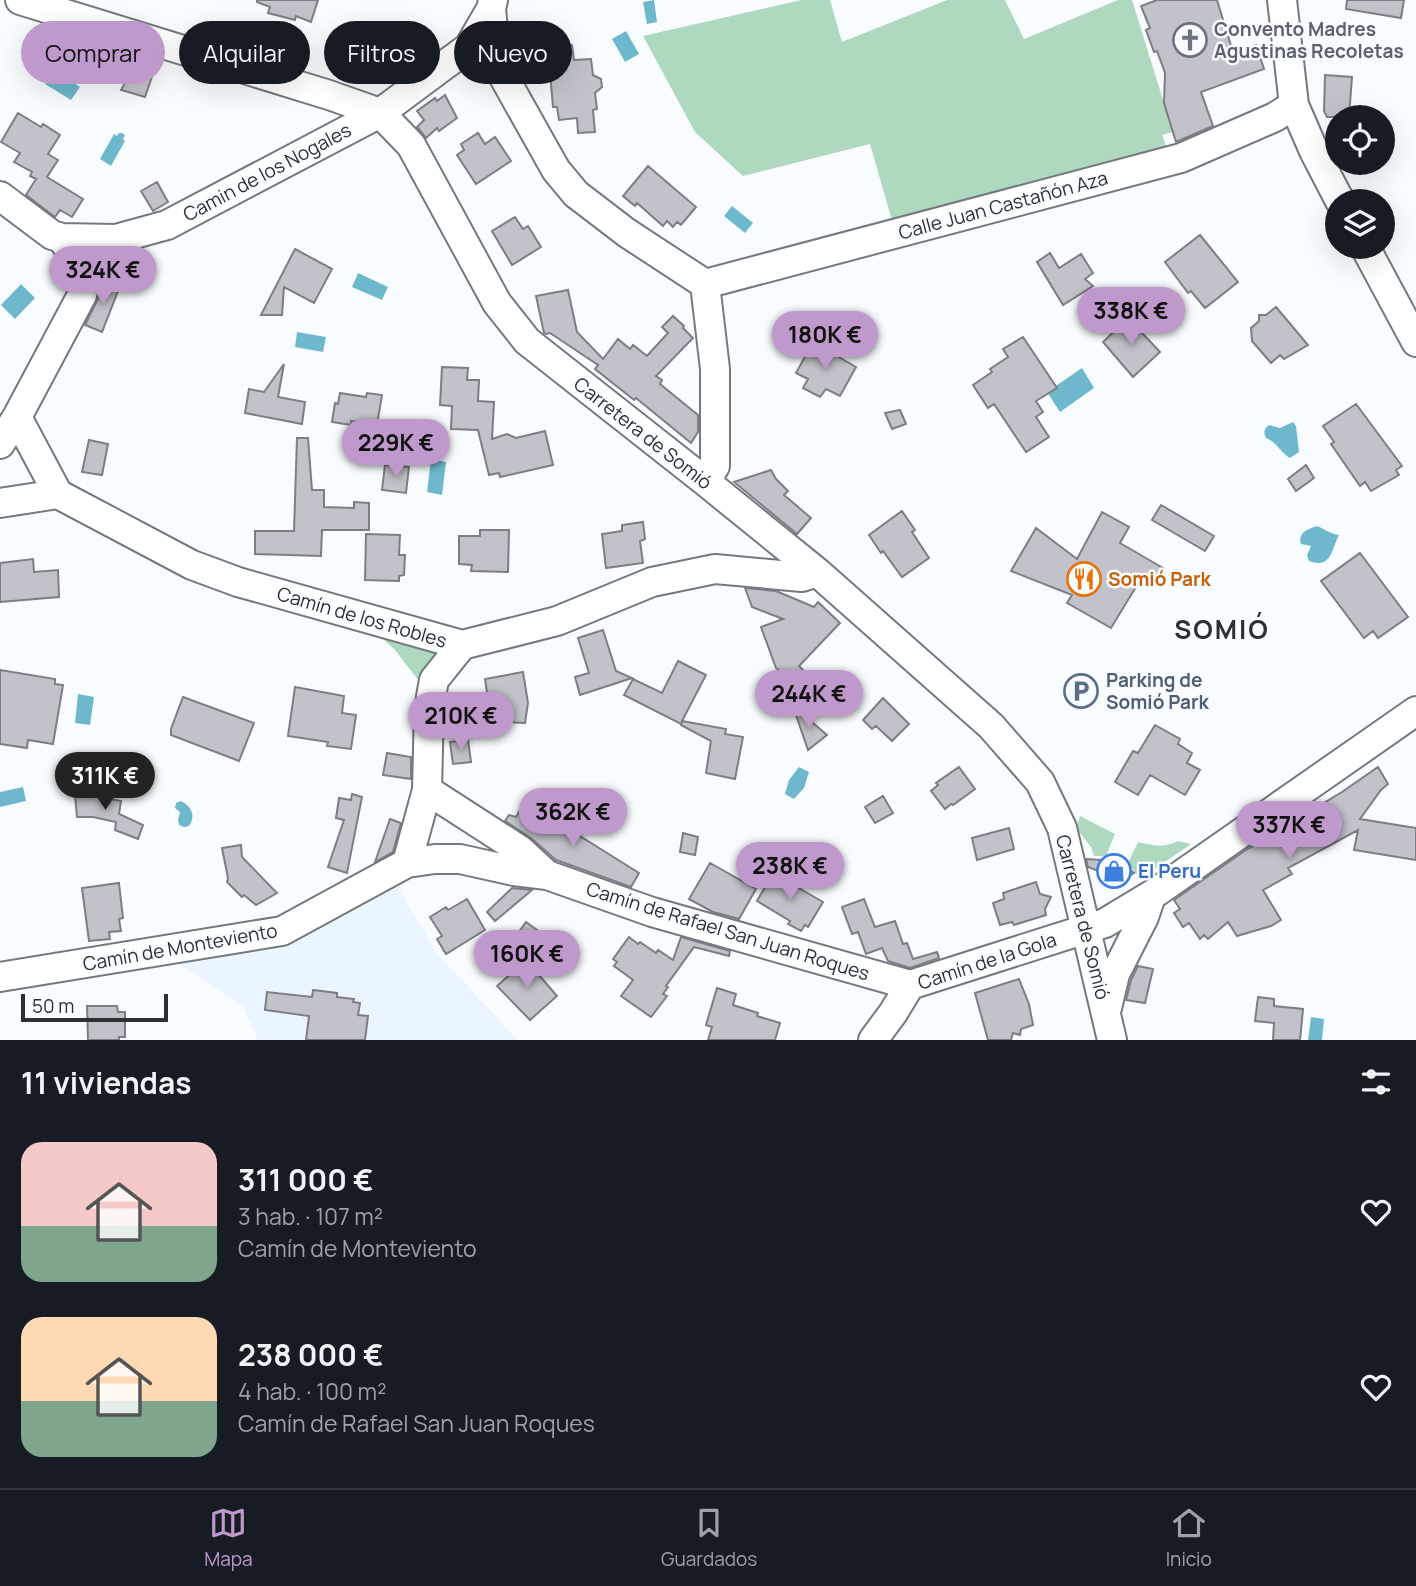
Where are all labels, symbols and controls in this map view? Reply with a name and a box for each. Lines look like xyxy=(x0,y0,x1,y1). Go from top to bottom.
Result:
place label: Convento Madres Agustinas Recoletas xyxy=(1214,16,1404,64)
chip: Comprar xyxy=(21,21,165,84)
chip: Alquilar xyxy=(179,21,310,84)
chip: Filtros xyxy=(324,21,440,84)
chip: Nuevo xyxy=(454,21,572,84)
church icon: Convento Madres Agustinas Recoletas xyxy=(1171,21,1209,59)
map controls xyxy=(1325,105,1395,259)
button: locate xyxy=(1325,105,1395,175)
street label: Camin de los Nogales xyxy=(178,117,356,227)
street label: Calle Juan Castañón Aza xyxy=(895,165,1111,245)
button: layers xyxy=(1325,189,1395,259)
pin: 324K € xyxy=(46,246,160,306)
text: 324K € xyxy=(65,253,141,285)
pin: 338K € xyxy=(1074,288,1188,347)
text: 338K € xyxy=(1093,294,1169,326)
pin: 180K € xyxy=(768,312,882,371)
text: 180K € xyxy=(788,318,862,350)
street label: Carretera de Somió xyxy=(568,371,718,495)
pin: 229K € xyxy=(339,420,453,479)
text: 229K € xyxy=(358,426,434,458)
restaurant icon: Somió Park xyxy=(1065,560,1103,598)
place label: Somió Park xyxy=(1108,566,1212,592)
street label: Camín de los Robles xyxy=(274,580,450,654)
district label: SOMIÓ xyxy=(1174,611,1270,647)
place label: Parking de Somió Park xyxy=(1106,667,1210,715)
pin: 244K € xyxy=(752,670,866,730)
parking icon: Parking de Somió Park xyxy=(1062,672,1100,710)
text: 244K € xyxy=(771,677,847,709)
pin: 210K € xyxy=(404,692,518,752)
text: 210K € xyxy=(424,699,498,731)
pin: 311K € xyxy=(48,752,162,812)
text: 311K € xyxy=(71,759,139,791)
pin: 362K € xyxy=(516,788,630,848)
text: 362K € xyxy=(535,795,611,827)
pin: 337K € xyxy=(1232,802,1346,861)
text: 337K € xyxy=(1252,808,1326,840)
street label: Carretera de Somió xyxy=(1050,832,1116,1002)
pin: 238K € xyxy=(733,842,847,902)
text: 238K € xyxy=(752,849,828,881)
shop icon: El Peru xyxy=(1095,852,1133,890)
place label: El Peru xyxy=(1138,858,1201,884)
street label: Camín de Rafael San Juan Roques xyxy=(583,875,873,987)
street label: Camín de Monteviento xyxy=(81,917,279,977)
street label: Camín de la Gola xyxy=(914,926,1060,996)
pin: 160K € xyxy=(470,930,584,990)
text: 160K € xyxy=(490,937,564,969)
scale bar xyxy=(21,991,168,1023)
text: 50 m xyxy=(32,993,74,1019)
text: 11 viviendas xyxy=(21,1062,191,1103)
icon: filters xyxy=(1357,1063,1395,1101)
text: 311 000 € xyxy=(238,1159,373,1200)
icon: home xyxy=(77,1170,161,1254)
icon: heart xyxy=(1357,1193,1395,1231)
text: 3 hab. · 107 m² xyxy=(238,1200,383,1232)
text: Camín de Monteviento xyxy=(238,1232,477,1264)
text: 238 000 € xyxy=(238,1334,383,1375)
icon: home xyxy=(77,1345,161,1429)
icon: heart xyxy=(1357,1368,1395,1406)
text: 4 hab. · 100 m² xyxy=(238,1375,386,1407)
text: Camín de Rafael San Juan Roques xyxy=(238,1407,595,1439)
tab: Mapa xyxy=(204,1504,253,1572)
tab: Guardados xyxy=(661,1504,757,1572)
tab: Inicio xyxy=(1166,1504,1212,1572)

